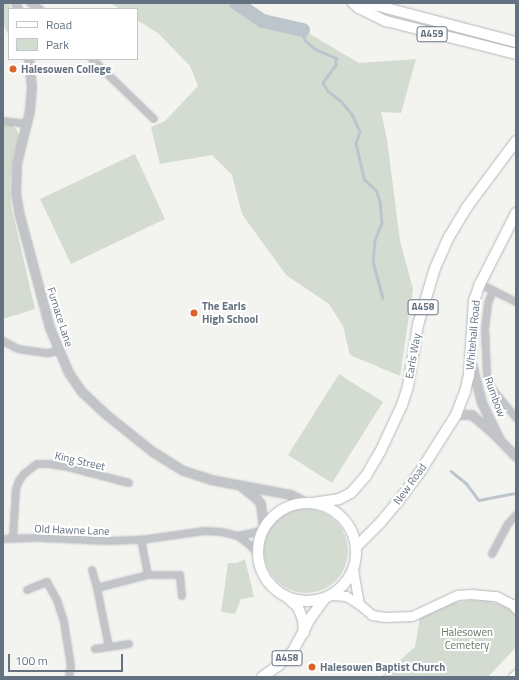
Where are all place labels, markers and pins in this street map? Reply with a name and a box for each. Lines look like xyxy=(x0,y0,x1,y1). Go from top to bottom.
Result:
place label: Halesowen College xyxy=(21,62,111,76)
marker: Halesowen College xyxy=(8,64,18,74)
place label: The Earls High School xyxy=(202,300,258,326)
marker: The Earls High School xyxy=(189,308,199,318)
place label: Halesowen Baptist Church xyxy=(320,660,445,674)
marker: Halesowen Baptist Church xyxy=(307,662,317,672)

